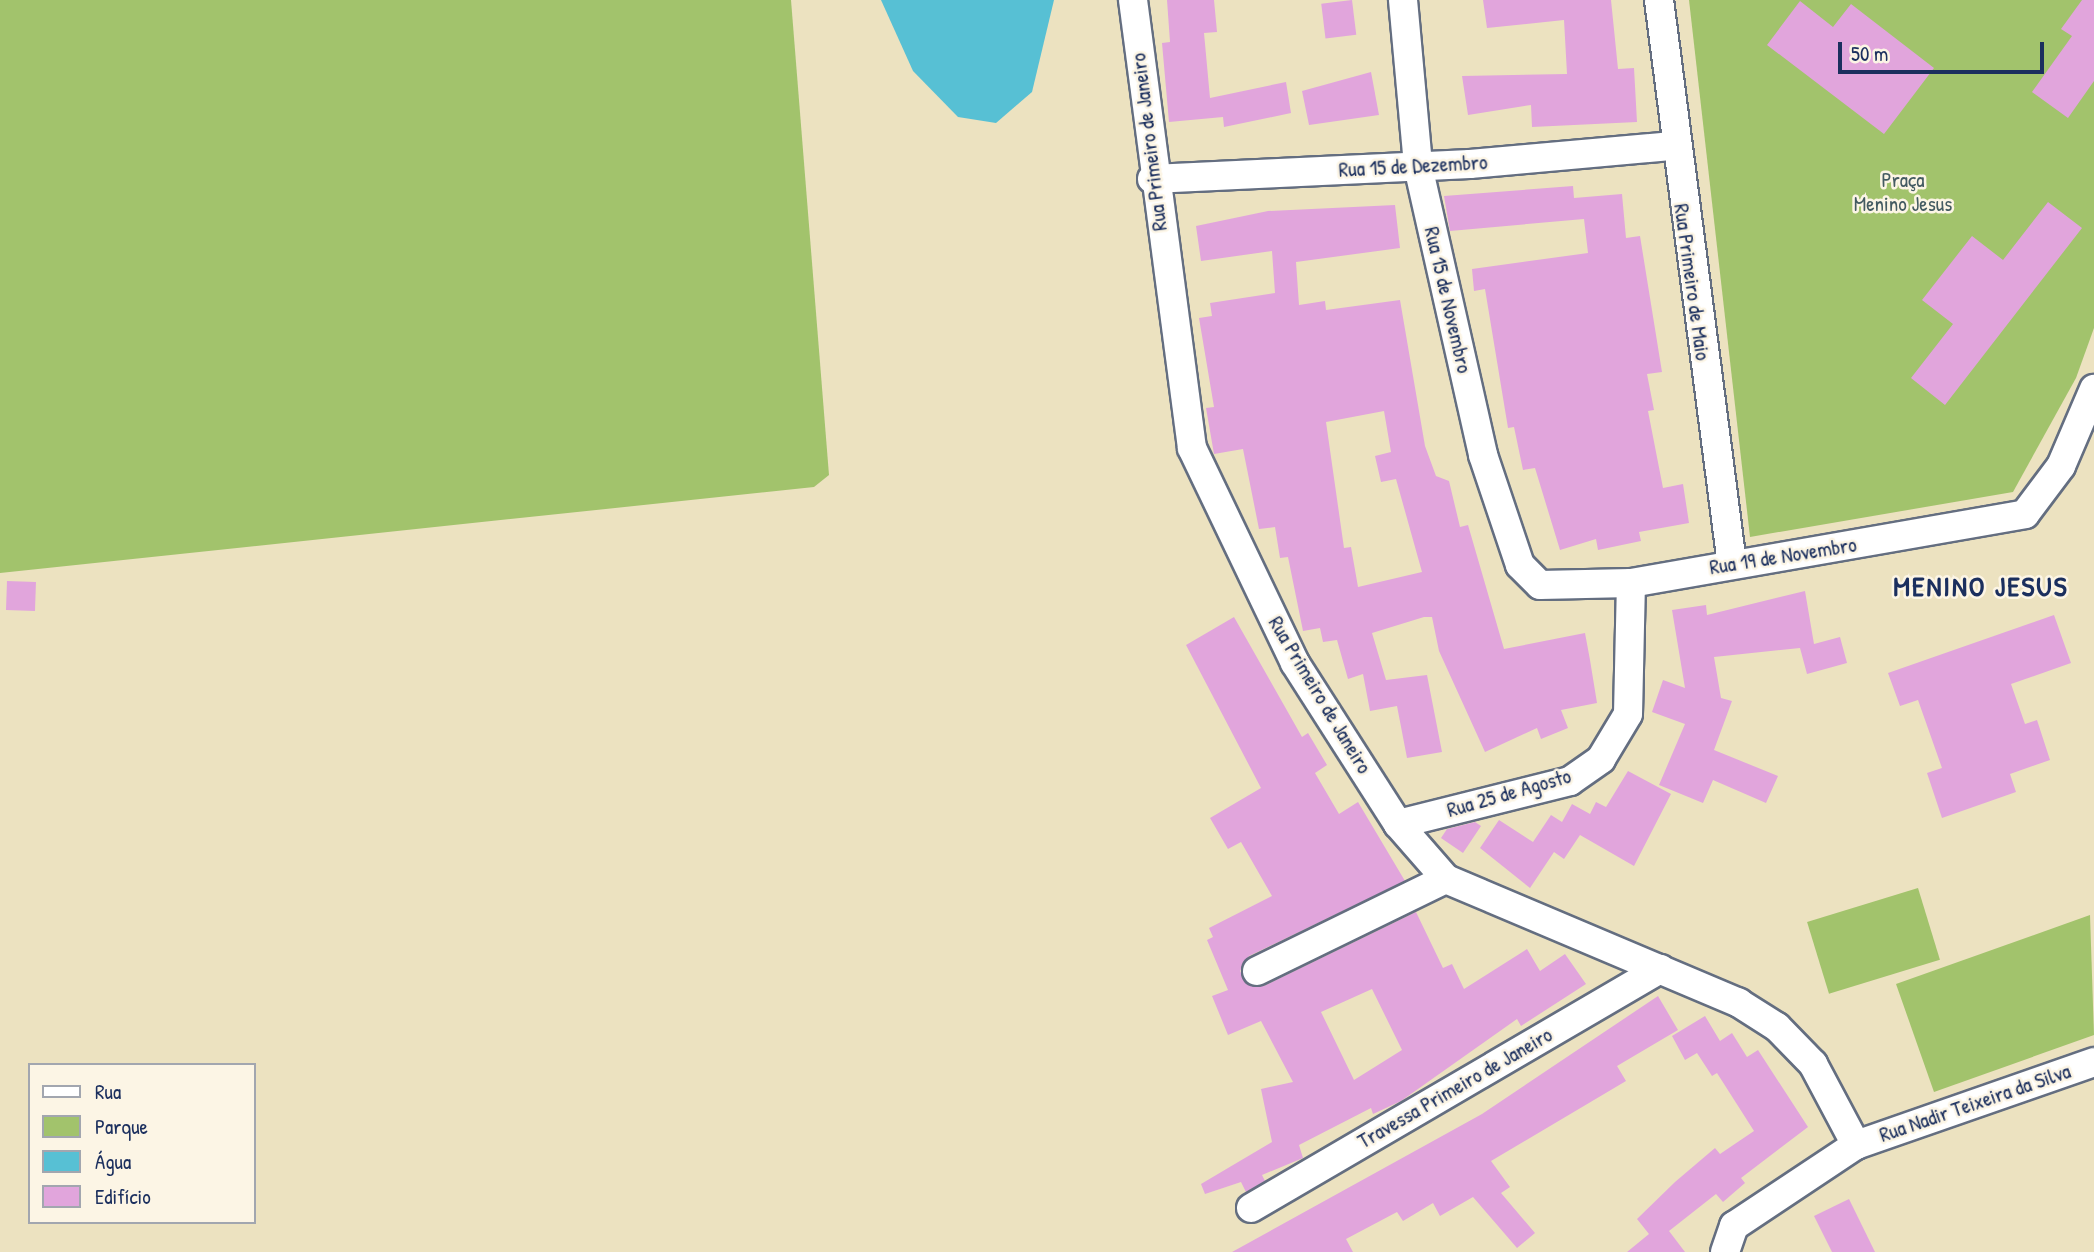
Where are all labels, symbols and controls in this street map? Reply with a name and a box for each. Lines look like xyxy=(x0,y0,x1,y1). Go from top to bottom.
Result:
scale bar xyxy=(1842,28,2048,72)
text: 50 m xyxy=(1851,39,1888,68)
street label: Rua Primeiro de Janeiro xyxy=(1126,52,1172,232)
street label: Rua 15 de Dezembro xyxy=(1338,150,1488,182)
park label: Praça Menino Jesus xyxy=(1854,167,1952,217)
street label: Rua Primeiro de Maio xyxy=(1669,202,1715,362)
street label: Rua 15 de Novembro xyxy=(1419,224,1477,376)
street label: Rua 19 de Novembro xyxy=(1708,532,1858,580)
district label: MENINO JESUS xyxy=(1895,569,2067,603)
street label: Rua Primeiro de Janeiro xyxy=(1263,612,1377,778)
street label: Rua 25 de Agosto xyxy=(1444,763,1574,823)
street label: Travessa Primeiro de Janeiro xyxy=(1353,1022,1557,1154)
street label: Rua Nadir Teixeira da Silva xyxy=(1876,1058,2074,1148)
legend xyxy=(28,1063,256,1224)
text: Rua xyxy=(95,1077,121,1106)
text: Parque xyxy=(95,1112,148,1141)
text: Água xyxy=(95,1147,131,1176)
text: Edifício xyxy=(95,1182,151,1211)

